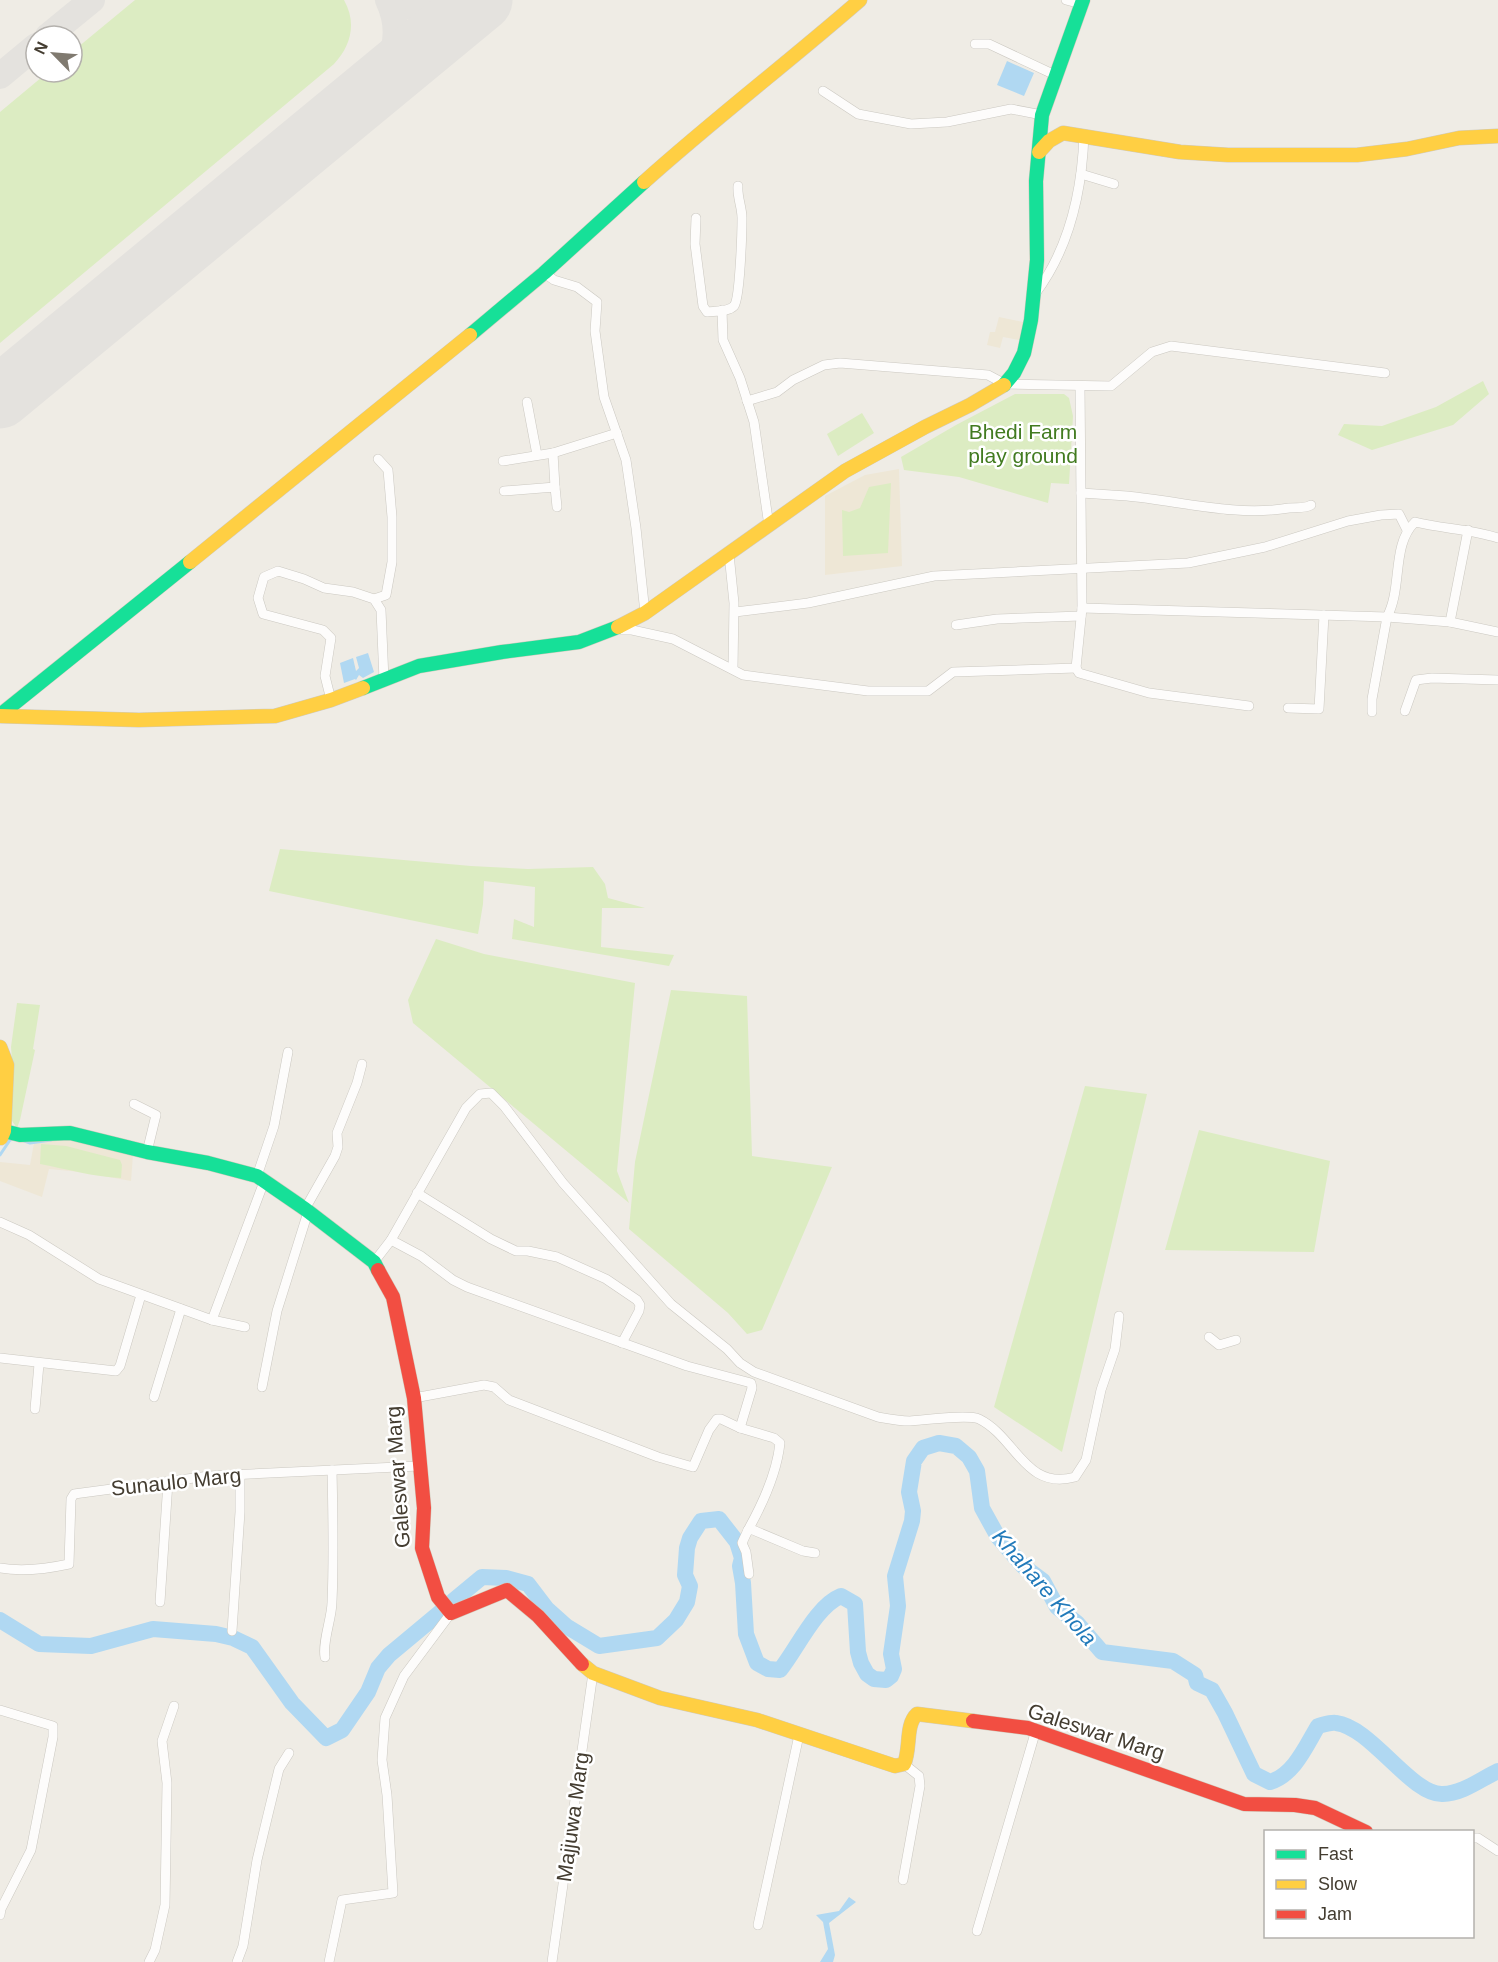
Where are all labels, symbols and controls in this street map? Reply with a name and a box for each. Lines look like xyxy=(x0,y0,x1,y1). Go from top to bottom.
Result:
north arrow xyxy=(24,24,84,84)
text: N xyxy=(31,39,51,57)
park label: Bhedi Farm play ground xyxy=(968,420,1078,467)
street label: Galeswar Marg xyxy=(381,1405,414,1549)
street label: Sunaulo Marg xyxy=(110,1463,242,1500)
water label: Khahare Khola xyxy=(987,1524,1102,1650)
street label: Galeswar Marg xyxy=(1025,1699,1167,1764)
street label: Majjuwa Marg xyxy=(552,1751,593,1883)
legend xyxy=(1264,1830,1474,1938)
text: Fast xyxy=(1318,1844,1353,1864)
text: Slow xyxy=(1318,1874,1358,1894)
text: Jam xyxy=(1318,1904,1352,1924)

